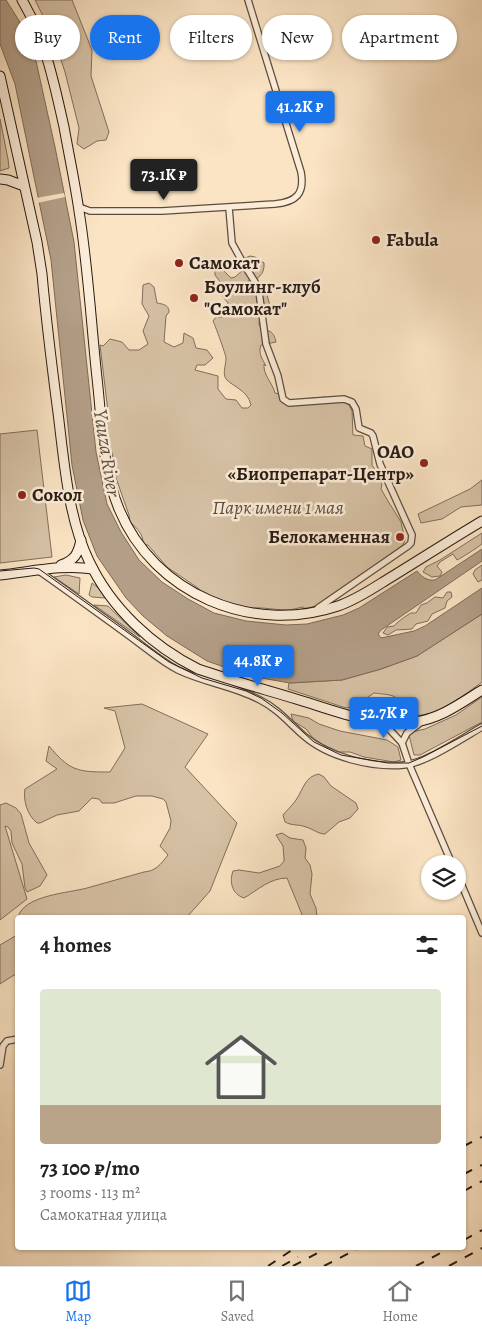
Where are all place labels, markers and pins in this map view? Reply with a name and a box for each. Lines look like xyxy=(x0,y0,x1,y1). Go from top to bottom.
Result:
pin: 41.2K ₽ xyxy=(254,90,346,133)
pin: 73.1K ₽ xyxy=(118,158,210,201)
place label: Fabula xyxy=(386,227,440,253)
marker: Fabula xyxy=(370,234,382,246)
place label: Самокат xyxy=(189,250,260,276)
marker: Самокат xyxy=(173,257,185,269)
place label: Боулинг-клуб "Самокат" xyxy=(204,274,321,322)
marker: Боулинг-клуб "Самокат" xyxy=(188,292,200,304)
place label: ОАО «Биопрепарат-Центр» xyxy=(227,439,414,487)
marker: ОАО «Биопрепарат-Центр» xyxy=(418,457,430,469)
place label: Сокол xyxy=(32,482,83,508)
marker: Сокол xyxy=(16,489,28,501)
place label: Белокаменная xyxy=(268,524,390,550)
marker: Белокаменная xyxy=(394,531,406,543)
pin: 44.8K ₽ xyxy=(212,644,304,687)
pin: 52.7K ₽ xyxy=(338,696,430,739)

